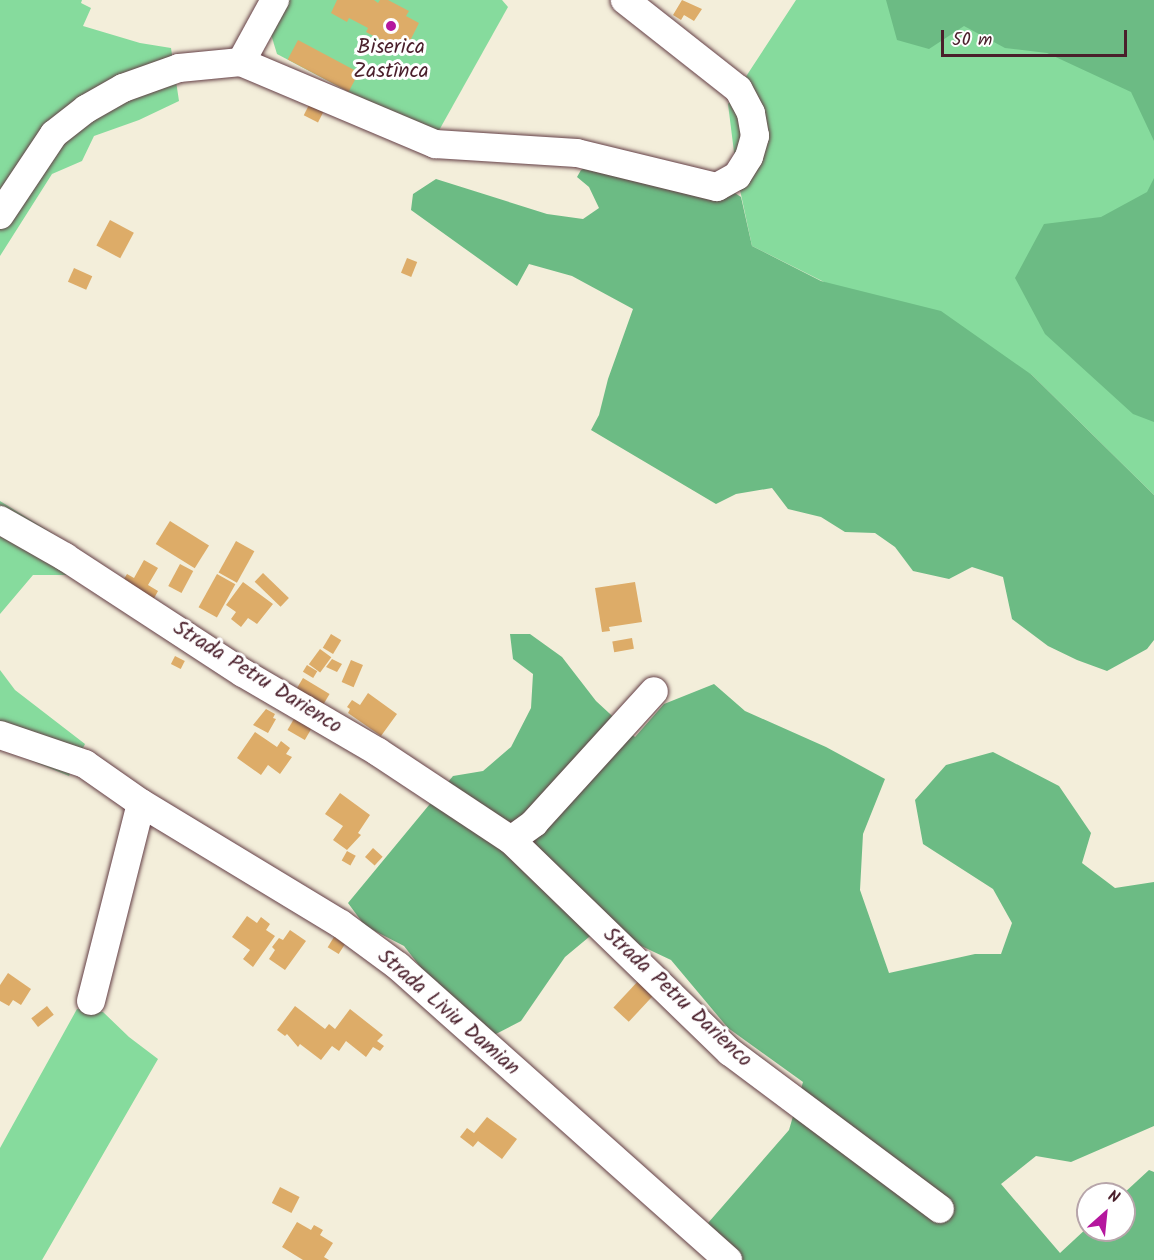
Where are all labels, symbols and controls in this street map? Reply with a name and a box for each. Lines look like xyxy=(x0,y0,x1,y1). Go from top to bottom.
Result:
scale bar xyxy=(944,18,1130,56)
marker: Biserica Zastînca xyxy=(384,19,398,33)
text: 50 m xyxy=(952,26,992,55)
place label: Biserica Zastînca xyxy=(353,35,429,85)
street label: Strada Petru Darienco xyxy=(168,616,346,740)
street label: Strada Petru Darienco xyxy=(597,923,757,1073)
street label: Strada Liviu Damian xyxy=(372,945,524,1081)
north arrow xyxy=(1076,1182,1136,1242)
text: N xyxy=(1103,1184,1124,1211)

